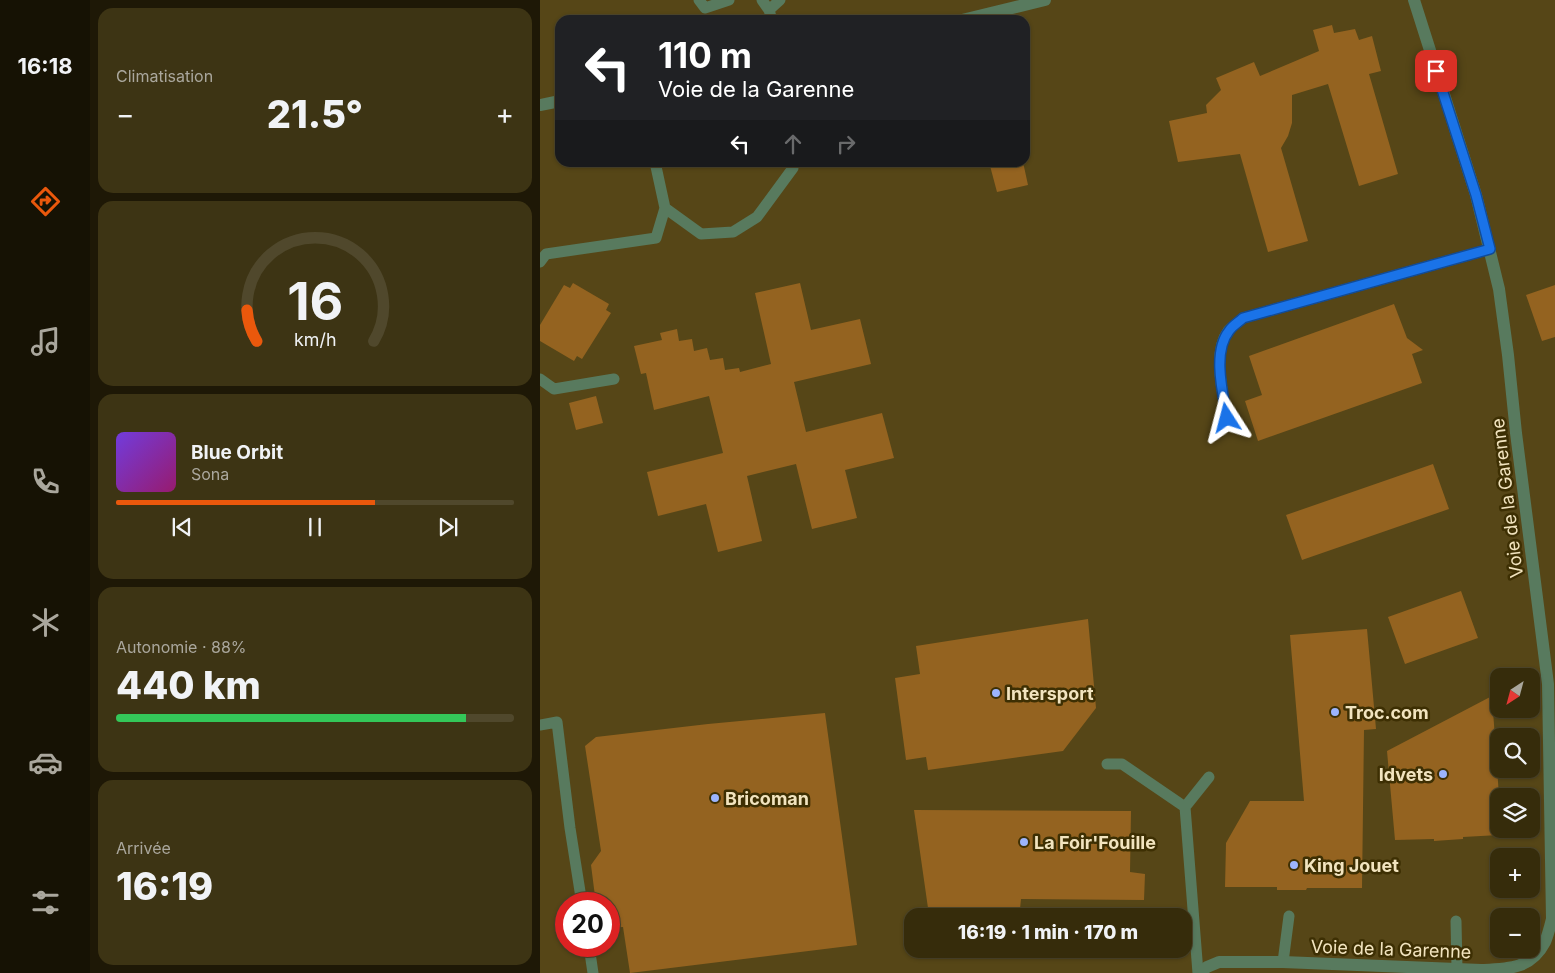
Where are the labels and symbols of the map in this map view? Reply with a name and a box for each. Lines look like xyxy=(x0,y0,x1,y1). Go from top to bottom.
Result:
pin xyxy=(1415,50,1457,92)
position arrow xyxy=(1200,391,1252,443)
street label: Voie de la Garenne xyxy=(1487,417,1527,579)
north arrow xyxy=(1490,668,1540,718)
place label: Intersport xyxy=(1006,683,1094,704)
marker: Intersport xyxy=(990,687,1002,699)
place label: Troc.com xyxy=(1345,702,1429,723)
marker: Troc.com xyxy=(1329,706,1341,718)
place label: Idvets xyxy=(1379,764,1433,785)
marker: Idvets xyxy=(1437,768,1449,780)
place label: Bricoman xyxy=(725,788,809,809)
marker: Bricoman xyxy=(709,792,721,804)
place label: La Foir'Fouille xyxy=(1034,832,1156,853)
marker: La Foir'Fouille xyxy=(1018,836,1030,848)
place label: King Jouet xyxy=(1304,855,1399,876)
marker: King Jouet xyxy=(1288,859,1300,871)
speed limit sign: 20 xyxy=(555,892,620,957)
street label: Voie de la Garenne xyxy=(1310,936,1472,962)

